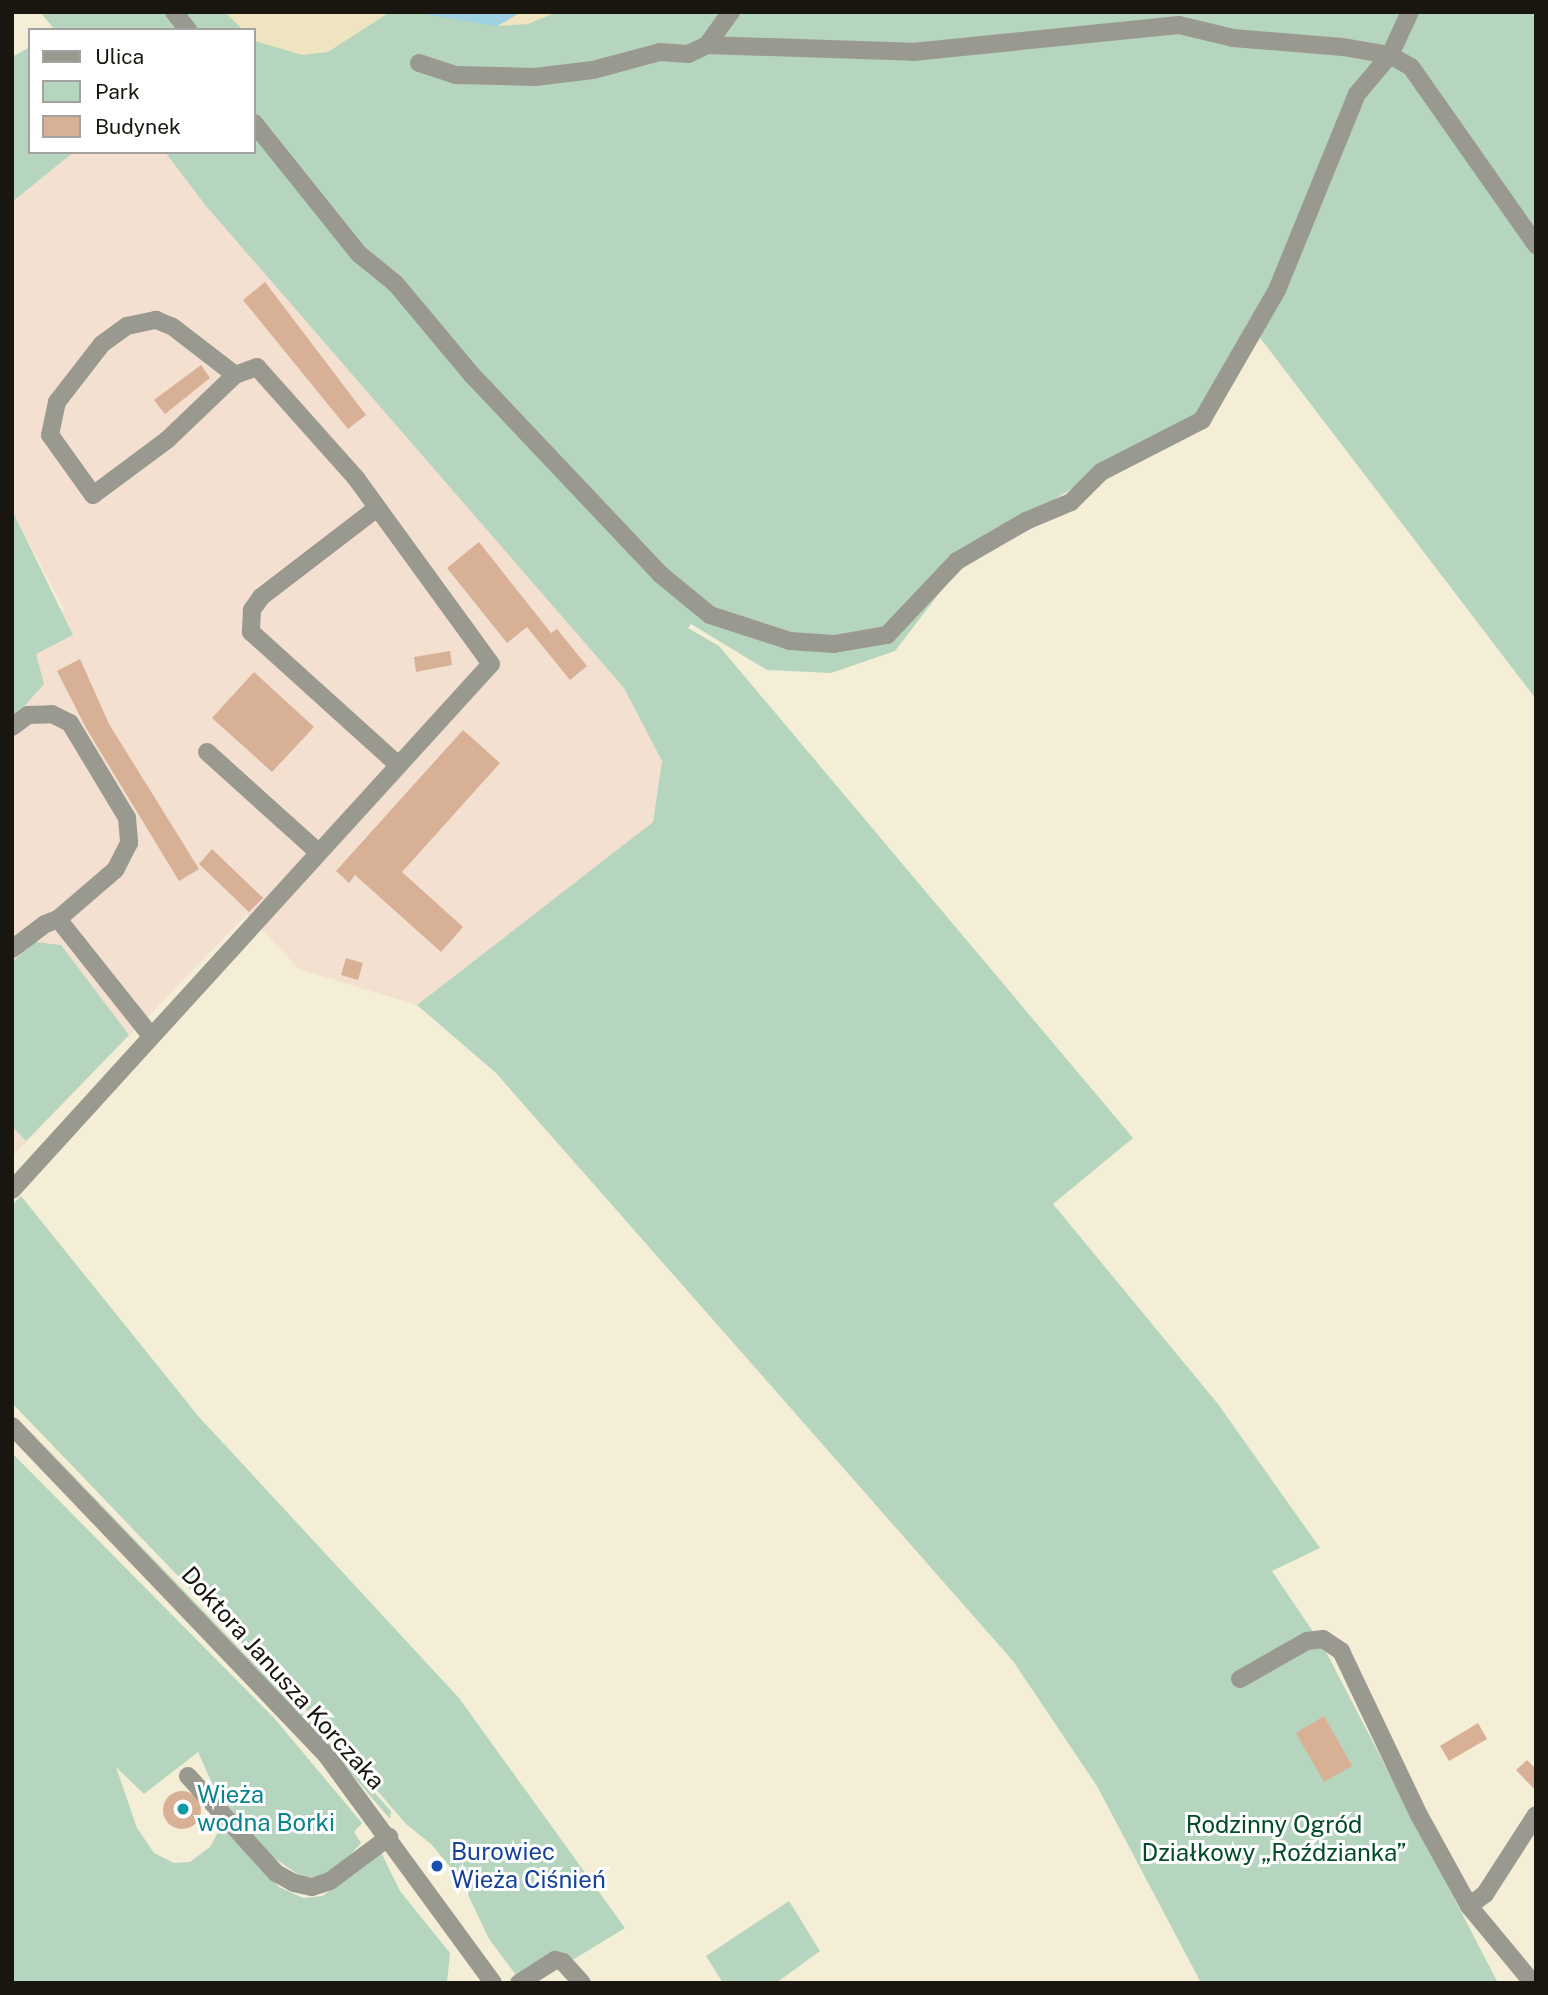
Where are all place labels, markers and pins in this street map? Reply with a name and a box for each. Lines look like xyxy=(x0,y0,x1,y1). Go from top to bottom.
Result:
place label: Wieża wodna Borki xyxy=(197,1781,335,1837)
marker: Wieża wodna Borki xyxy=(175,1801,191,1817)
place label: Burowiec Wieża Ciśnień xyxy=(451,1838,606,1894)
marker: Burowiec Wieża Ciśnień xyxy=(429,1858,445,1874)

